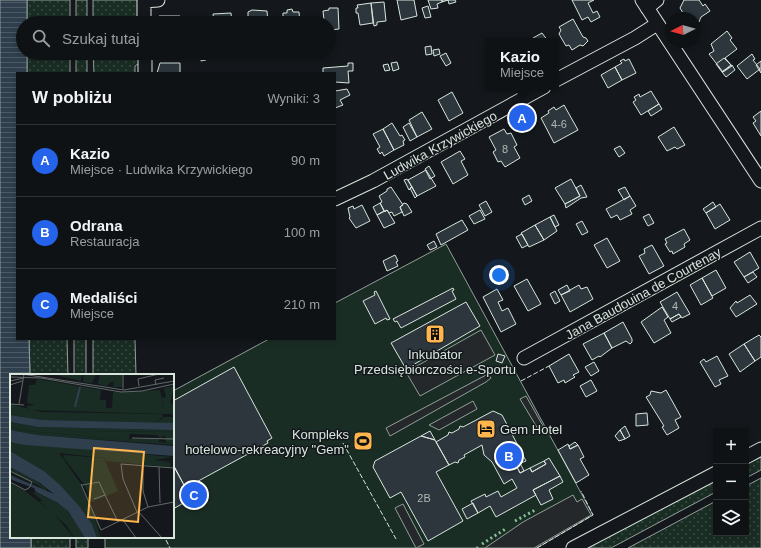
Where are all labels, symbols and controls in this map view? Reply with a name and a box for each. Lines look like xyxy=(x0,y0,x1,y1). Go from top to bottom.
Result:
north arrow xyxy=(665,12,701,48)
search box xyxy=(16,16,336,60)
icon: search xyxy=(30,27,52,49)
text: Szukaj tutaj xyxy=(62,30,140,47)
popup xyxy=(485,38,559,90)
text: Kazio xyxy=(500,48,540,65)
text: Miejsce xyxy=(500,65,544,80)
text: W pobliżu xyxy=(32,88,112,107)
text: Wyniki: 3 xyxy=(267,91,320,106)
pin: A xyxy=(509,103,535,133)
street label: Ludwika Krzywickiego xyxy=(381,108,499,183)
house number: 4-6 xyxy=(551,118,567,130)
house number: 8 xyxy=(502,143,508,155)
text: Kazio xyxy=(70,145,110,162)
text: A xyxy=(40,153,50,168)
text: 90 m xyxy=(291,153,320,168)
text: Miejsce · Ludwika Krzywickiego xyxy=(70,162,253,177)
text: Odrana xyxy=(70,217,123,234)
text: B xyxy=(40,225,50,240)
text: 100 m xyxy=(284,225,320,240)
text: Restauracja xyxy=(70,234,139,249)
street label: Jana Baudouina de Courtenay xyxy=(563,244,724,343)
your location xyxy=(489,265,509,285)
text: Medaliści xyxy=(70,289,138,306)
text: C xyxy=(40,297,50,312)
text: 210 m xyxy=(284,297,320,312)
house number: 4 xyxy=(672,300,678,312)
text: Miejsce xyxy=(70,306,114,321)
building icon: Inkubator Przedsiębiorczości e-Sportu xyxy=(424,323,446,345)
place label: Inkubator Przedsiębiorczości e-Sportu xyxy=(354,347,516,377)
inset map xyxy=(10,374,174,538)
hotel icon: Gem Hotel xyxy=(475,418,497,440)
place label: Gem Hotel xyxy=(500,422,562,437)
place label: Kompleks hotelowo-rekreacyjny "Gem" xyxy=(185,427,350,457)
map controls xyxy=(713,428,749,536)
button: + xyxy=(713,428,749,464)
sports icon: Kompleks hotelowo-rekreacyjny "Gem" xyxy=(352,430,374,452)
pin: B xyxy=(496,441,522,471)
button: − xyxy=(713,464,749,500)
pin: C xyxy=(181,480,207,510)
house number: 2B xyxy=(417,492,431,504)
button: layers xyxy=(713,500,749,536)

